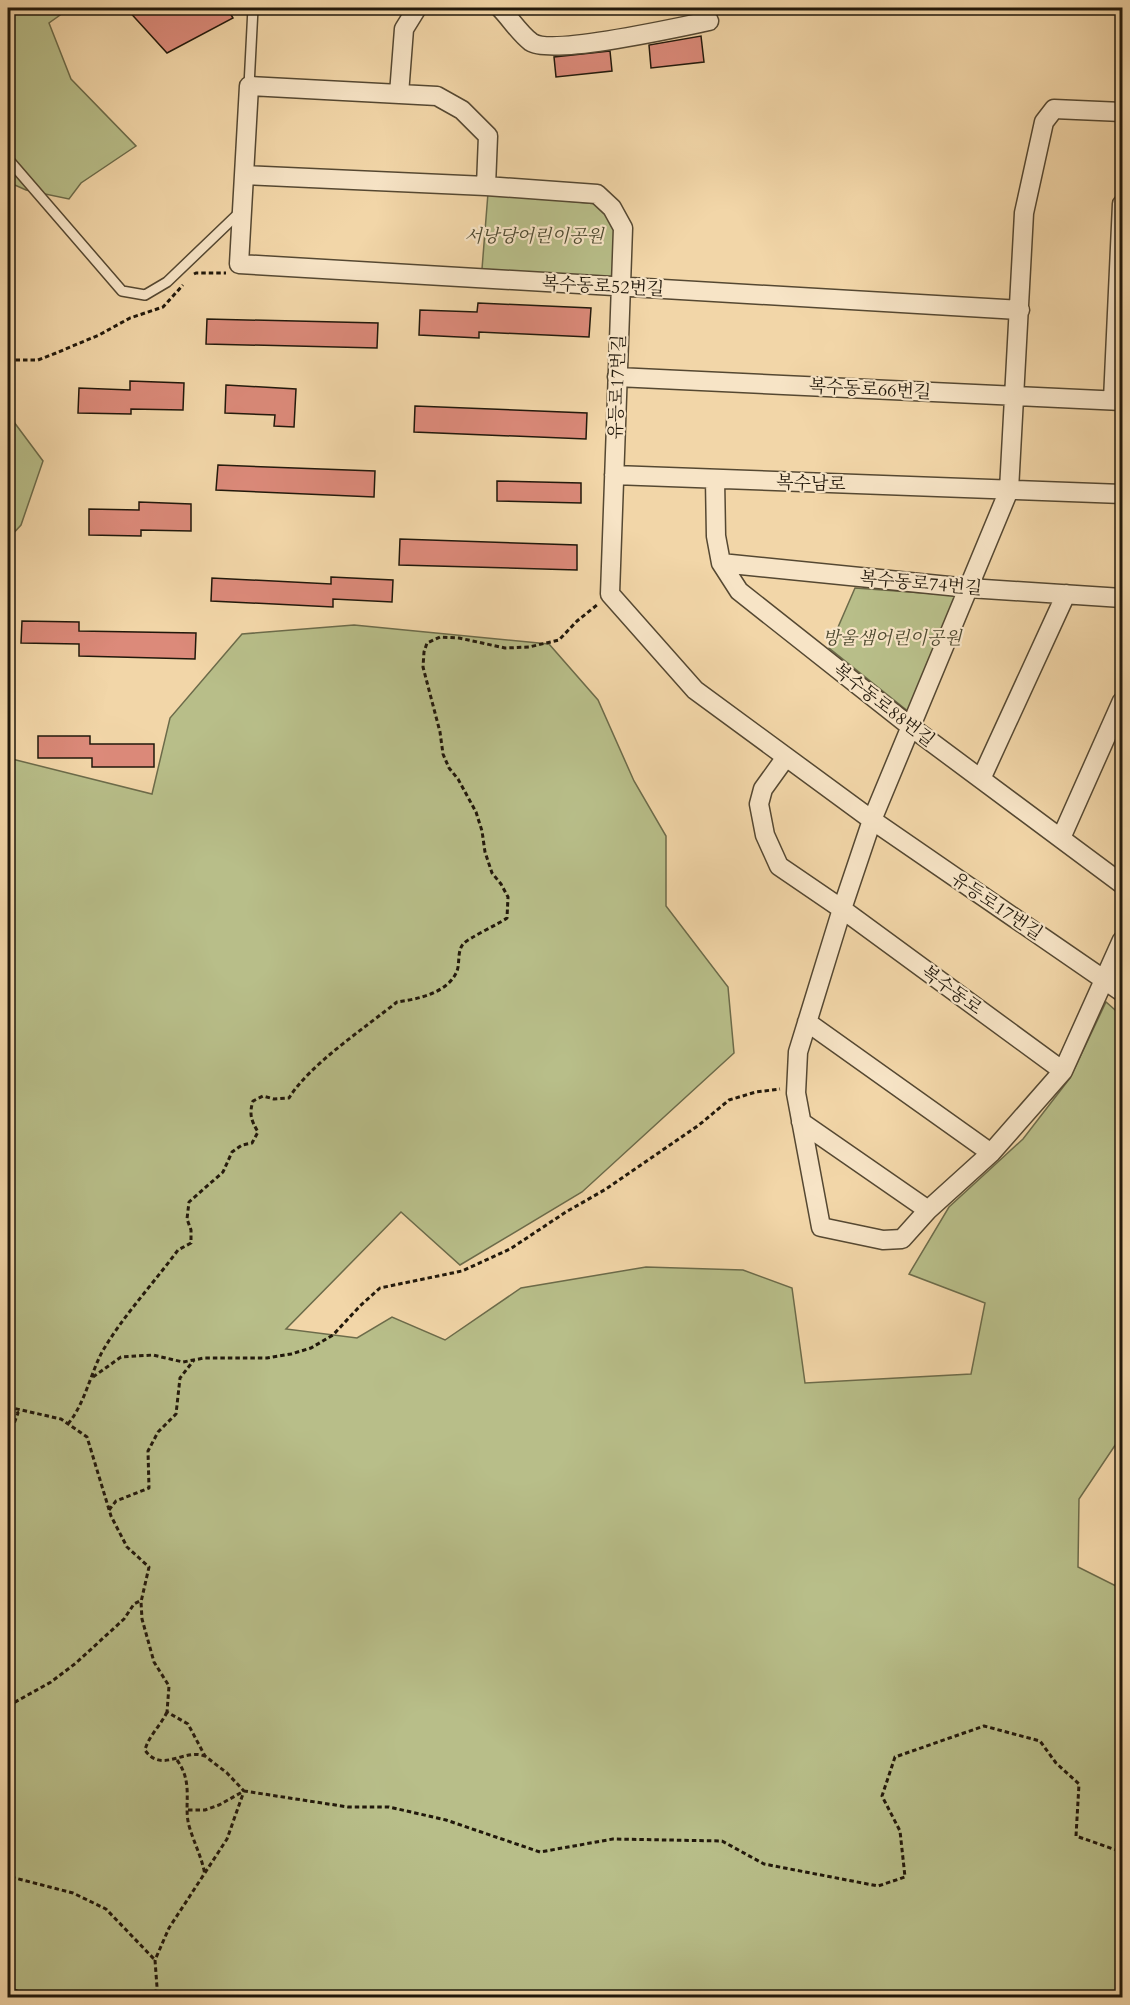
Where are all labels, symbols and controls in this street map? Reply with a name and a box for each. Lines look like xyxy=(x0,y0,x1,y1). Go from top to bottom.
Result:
park label: 서낭당어린이공원 xyxy=(464,224,605,249)
street label: 복수동로52번길 xyxy=(541,271,665,302)
street label: 유등로17번길 xyxy=(603,334,632,440)
street label: 복수동로66번길 xyxy=(808,374,932,405)
street label: 복수남로 xyxy=(776,470,846,497)
street label: 복수동로74번길 xyxy=(859,566,983,601)
park label: 방울샘어린이공원 xyxy=(822,626,963,651)
street label: 복수동로88번길 xyxy=(828,658,940,753)
street label: 유등로17번길 xyxy=(946,867,1047,946)
street label: 복수동로 xyxy=(916,960,987,1021)

